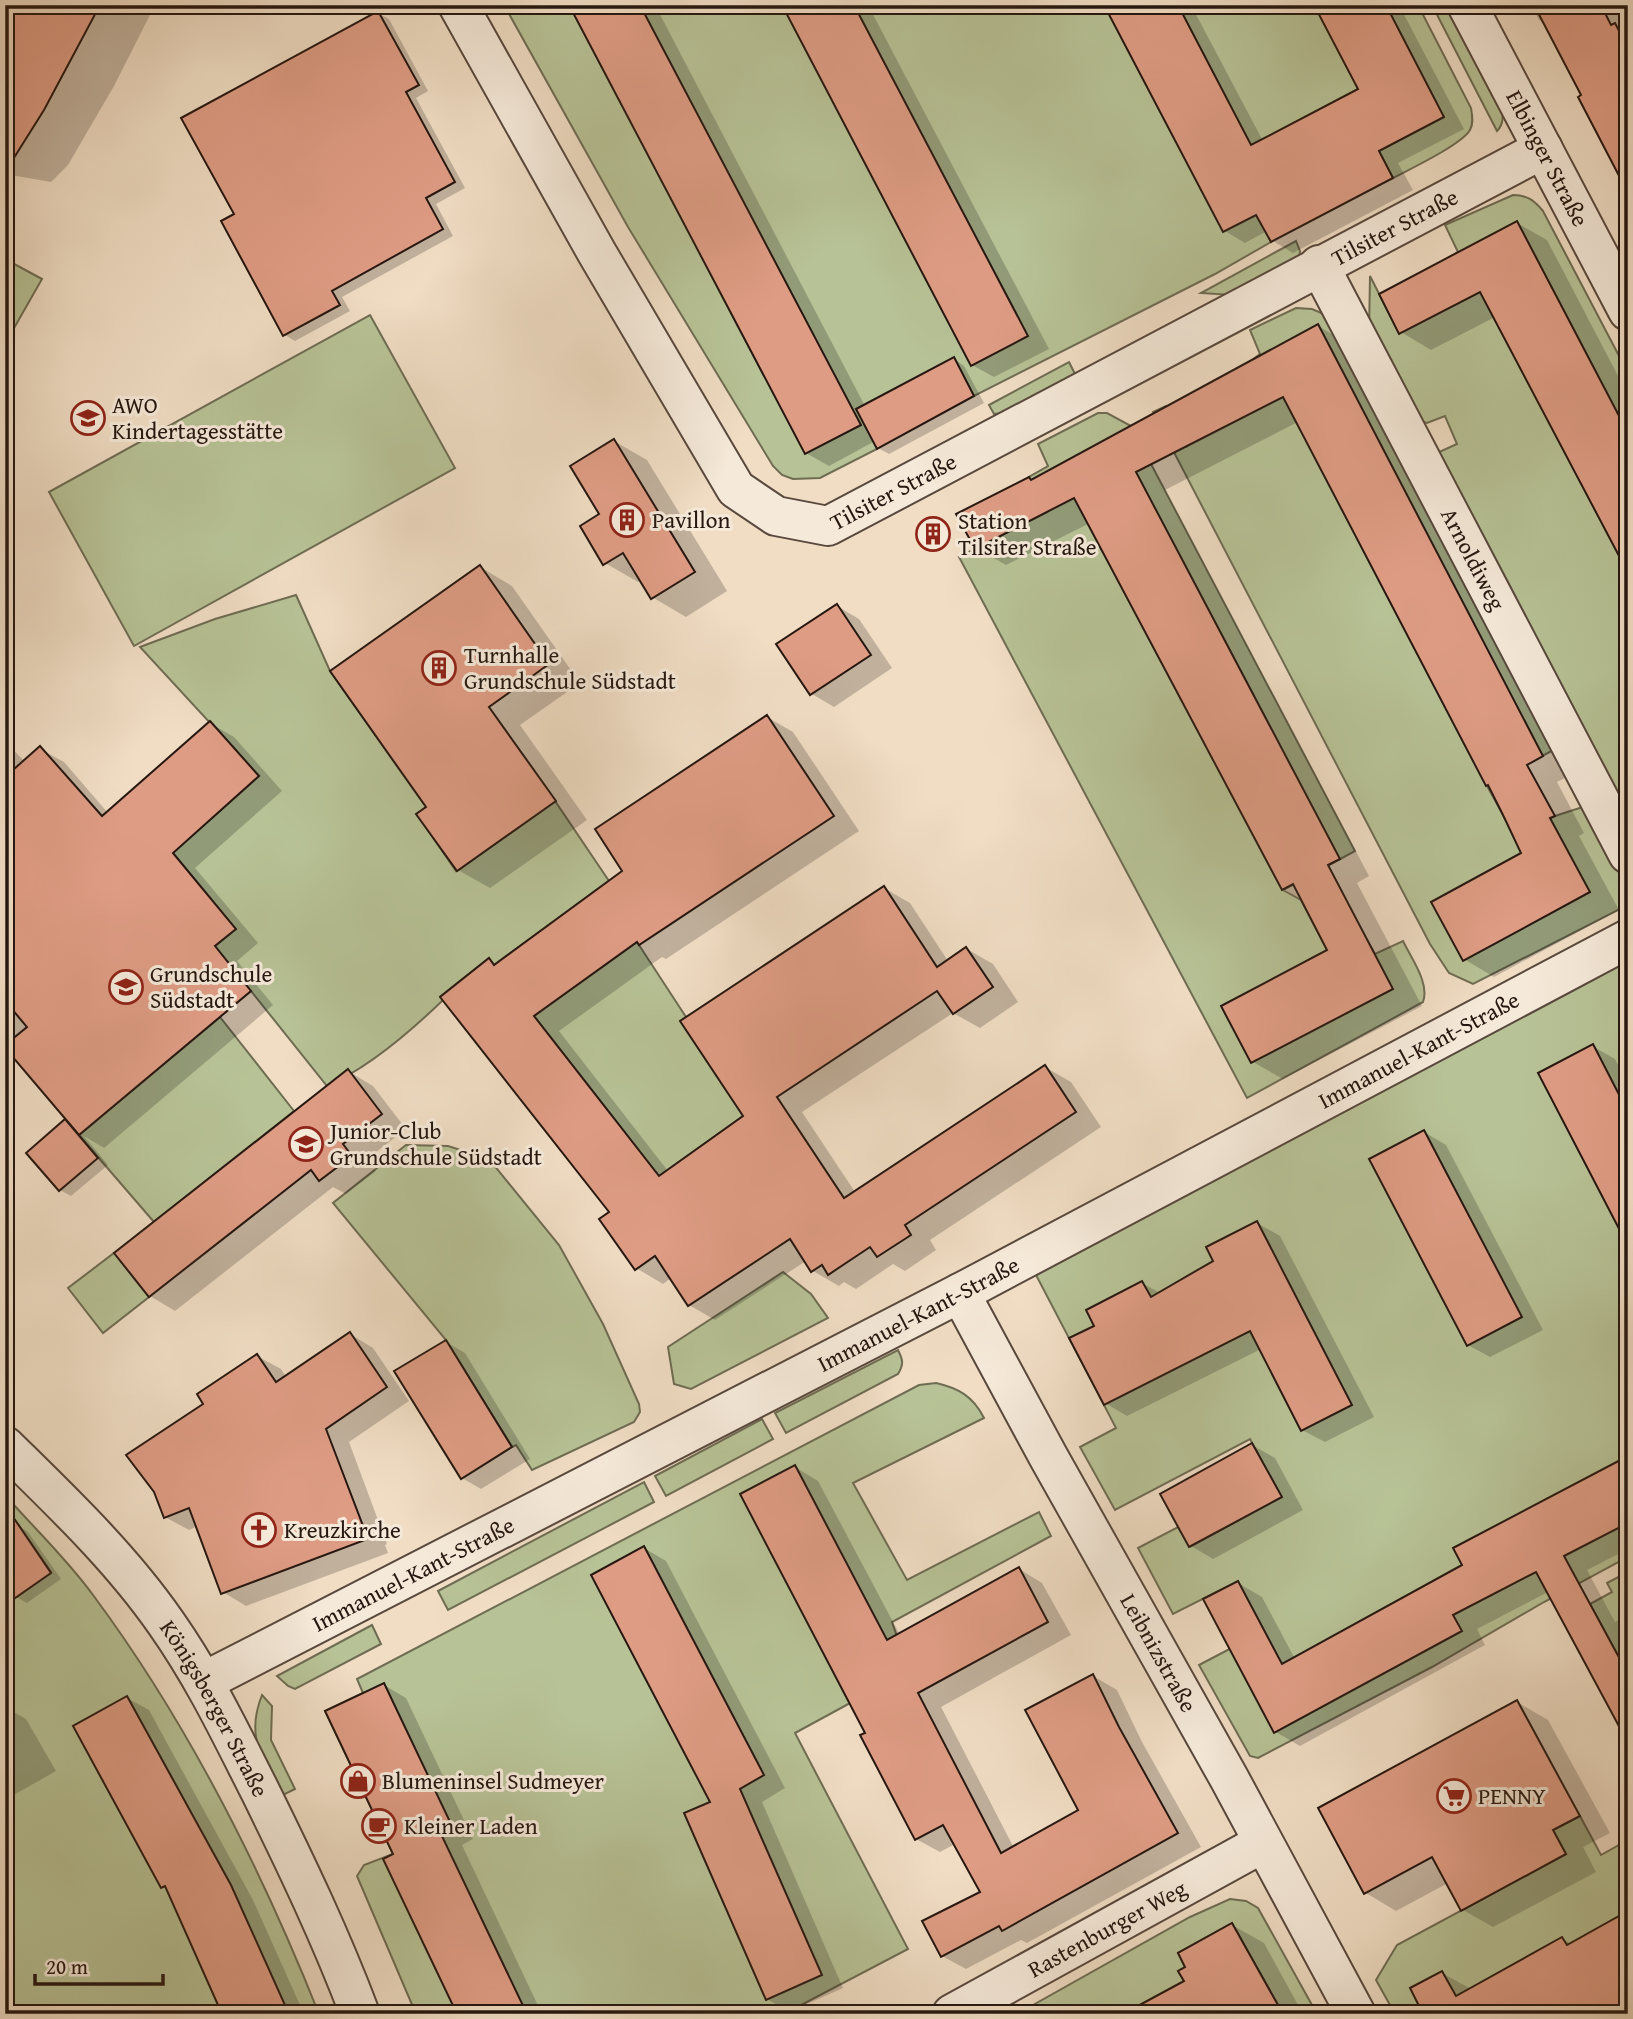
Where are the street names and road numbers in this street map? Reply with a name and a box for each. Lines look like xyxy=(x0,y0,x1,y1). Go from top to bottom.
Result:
street label: Elbinger Straße xyxy=(1498,84,1598,232)
street label: Tilsiter Straße xyxy=(1325,180,1463,274)
street label: Tilsiter Straße xyxy=(824,444,962,538)
street label: Arnoldiweg xyxy=(1433,502,1514,616)
street label: Immanuel-Kant-Straße xyxy=(1312,983,1525,1116)
street label: Immanuel-Kant-Straße xyxy=(811,1248,1025,1380)
street label: Immanuel-Kant-Straße xyxy=(306,1508,520,1639)
street label: Leibnizstraße xyxy=(1112,1587,1206,1718)
street label: Königsberger Straße xyxy=(152,1613,277,1802)
street label: Rastenburger Weg xyxy=(1022,1871,1193,1985)

